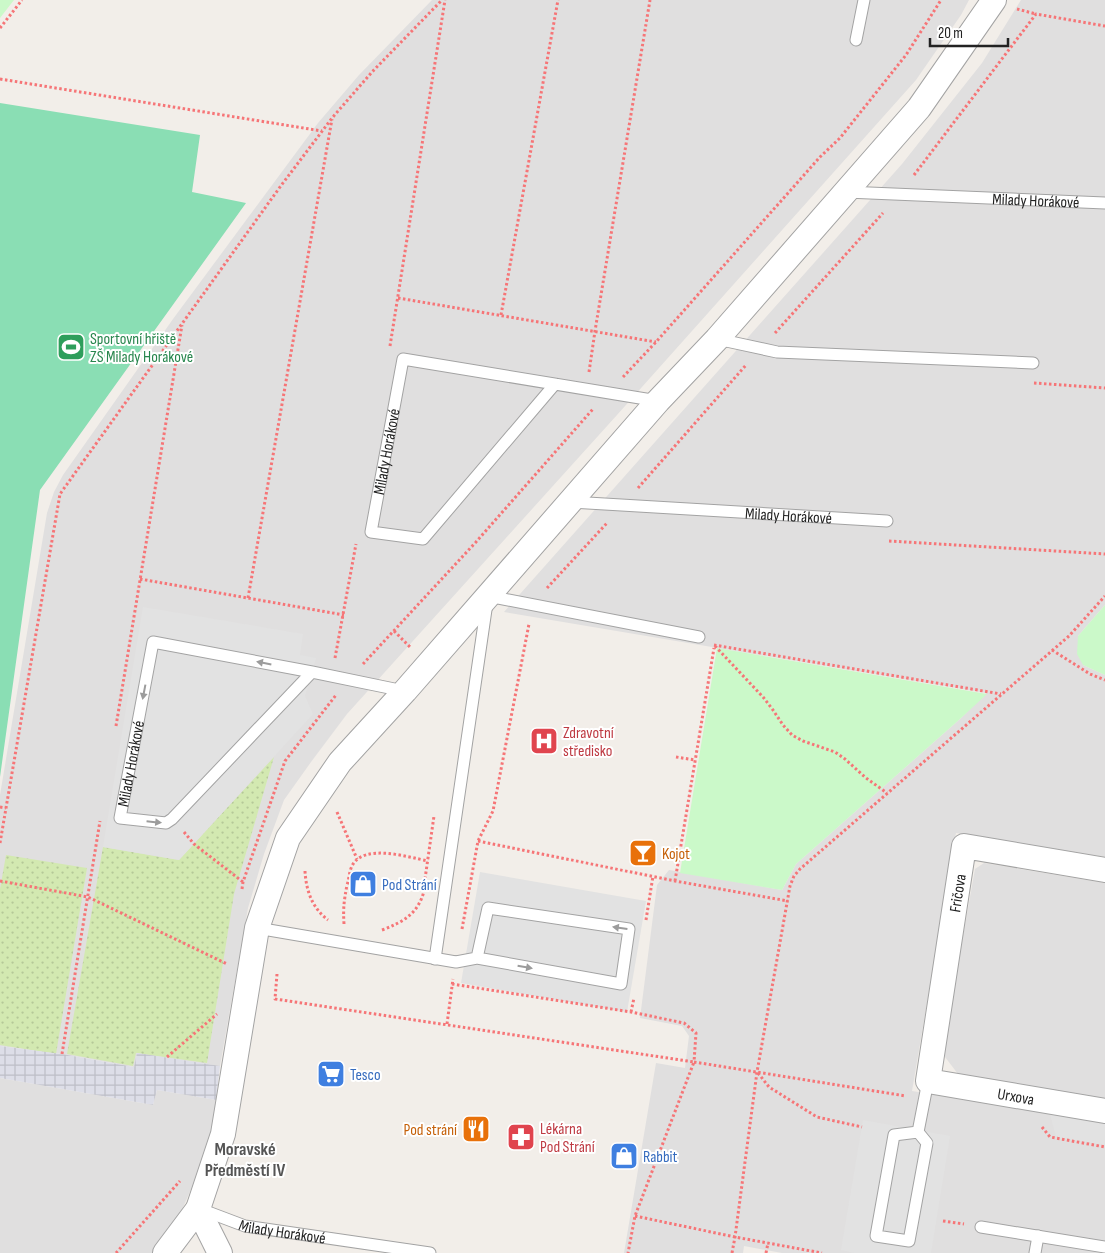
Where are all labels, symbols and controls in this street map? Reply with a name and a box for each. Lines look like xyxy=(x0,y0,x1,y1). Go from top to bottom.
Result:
scale bar xyxy=(930,15,1008,47)
text: 20 m xyxy=(938,24,963,43)
street label: Milady Horákové xyxy=(992,190,1080,213)
place label: Sportovní hřiště ZŠ Milady Horákové xyxy=(90,330,193,367)
sports icon: Sportovní hřiště ZŠ Milady Horákové xyxy=(56,332,86,362)
street label: Milady Horákové xyxy=(370,407,405,496)
street label: Milady Horákové xyxy=(744,504,833,529)
one-way arrow xyxy=(256,659,271,667)
one-way arrow xyxy=(140,684,148,700)
street label: Milady Horákové xyxy=(114,719,149,808)
place label: Zdravotní středisko xyxy=(563,724,614,761)
hospital icon: Zdravotní středisko xyxy=(529,726,559,756)
one-way arrow xyxy=(146,818,162,826)
bar icon: Kojot xyxy=(628,838,658,868)
place label: Kojot xyxy=(662,845,690,864)
shop icon: Pod Strání xyxy=(348,869,378,899)
street label: Fričova xyxy=(946,873,971,914)
place label: Pod Strání xyxy=(382,876,437,895)
one-way arrow xyxy=(612,924,628,932)
one-way arrow xyxy=(518,963,534,971)
supermarket icon: Tesco xyxy=(316,1059,346,1089)
place label: Tesco xyxy=(350,1066,381,1085)
street label: Urxova xyxy=(996,1085,1036,1110)
restaurant icon: Pod strání xyxy=(461,1114,491,1144)
place label: Lékárna Pod Strání xyxy=(540,1120,595,1157)
place label: Pod strání xyxy=(403,1121,457,1140)
pharmacy icon: Lékárna Pod Strání xyxy=(506,1122,536,1152)
district label: Moravské Předměstí IV xyxy=(205,1139,286,1181)
shop icon: Rabbit xyxy=(609,1141,639,1171)
place label: Rabbit xyxy=(643,1148,678,1167)
street label: Milady Horákové xyxy=(236,1216,327,1249)

